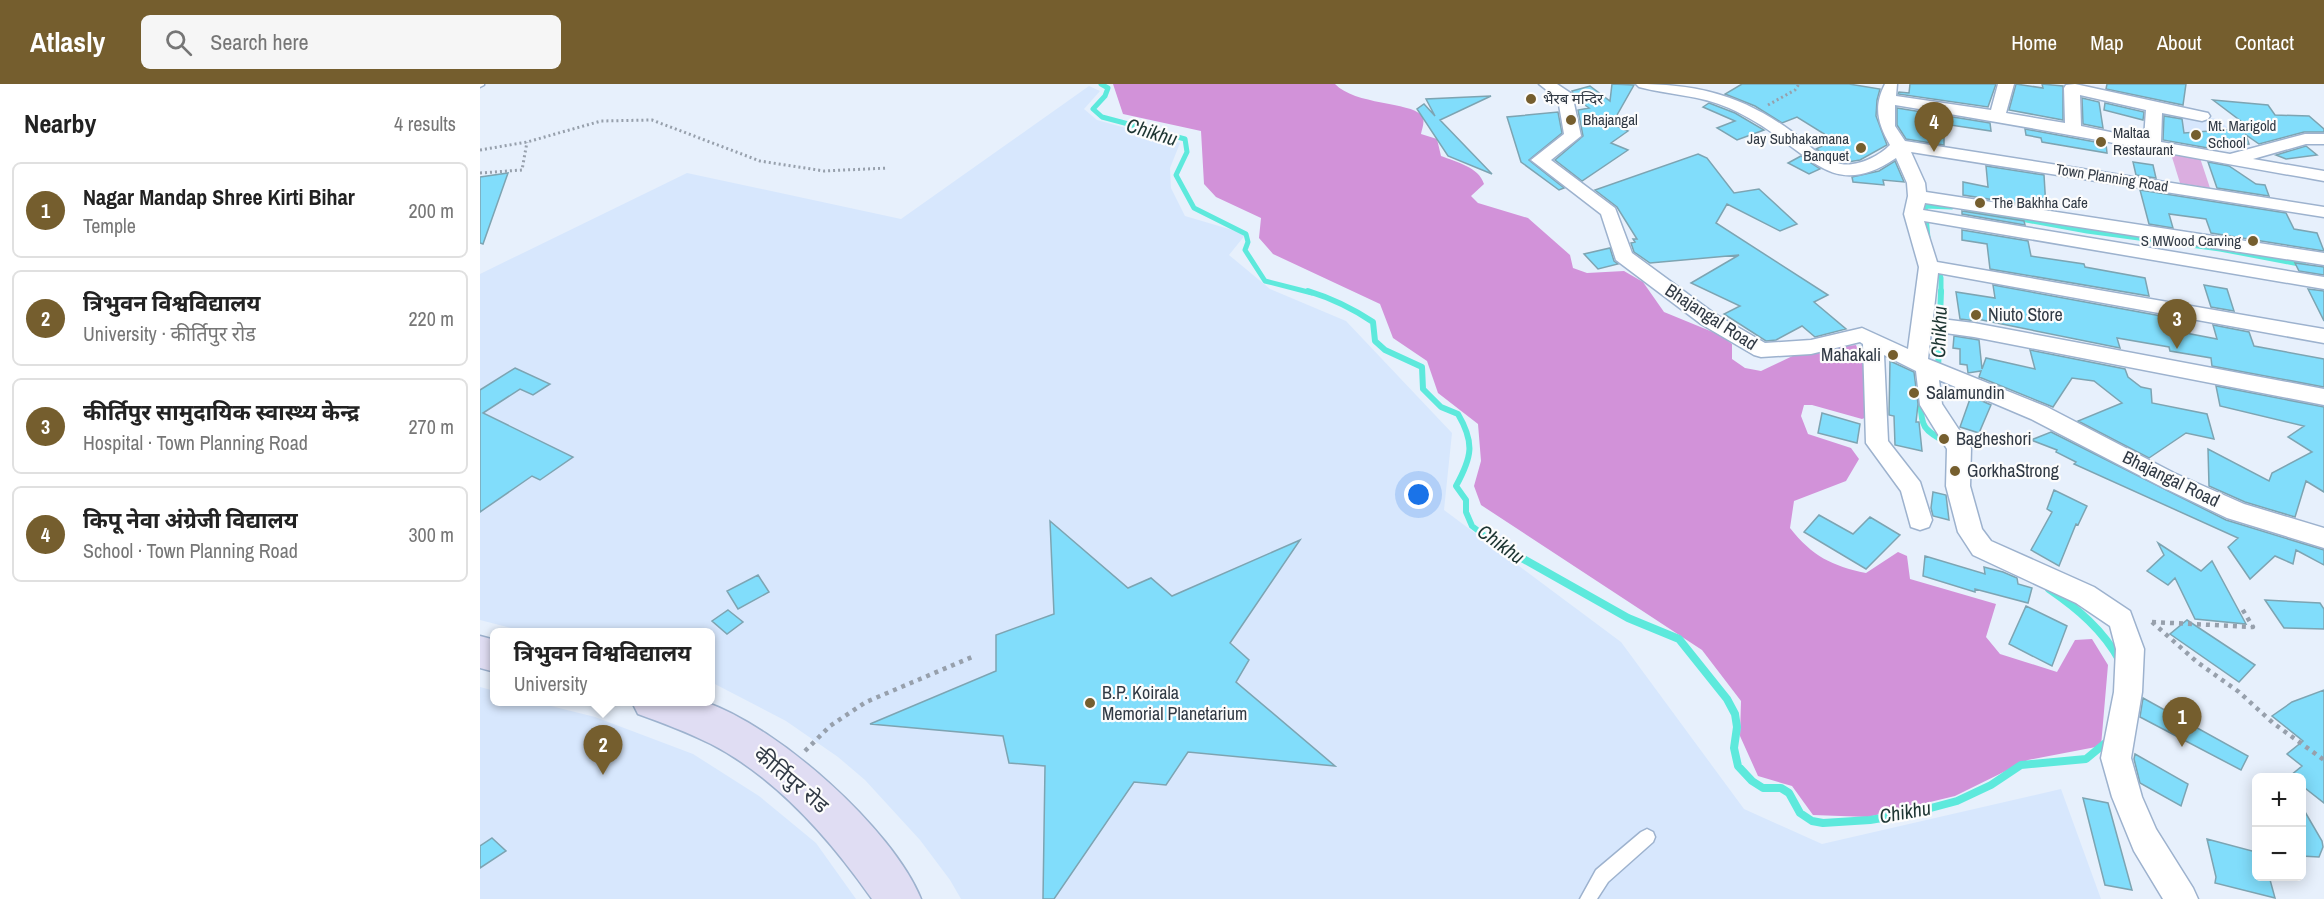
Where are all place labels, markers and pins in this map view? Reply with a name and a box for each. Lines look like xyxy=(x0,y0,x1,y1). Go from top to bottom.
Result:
place label: भैरब मन्दिर xyxy=(1543,88,1604,109)
marker: भैरब मन्दिर xyxy=(1524,92,1538,106)
pin: 4 xyxy=(1914,103,1954,152)
place label: Bhajangal xyxy=(1583,109,1638,130)
marker: Bhajangal xyxy=(1564,113,1578,127)
place label: Mt. Marigold School xyxy=(2208,115,2276,153)
place label: Maltaa Restaurant xyxy=(2113,122,2174,160)
place label: Jay Subhakamana Banquet xyxy=(1747,128,1850,166)
marker: Mt. Marigold School xyxy=(2189,128,2203,142)
marker: Maltaa Restaurant xyxy=(2094,135,2108,149)
marker: Jay Subhakamana Banquet xyxy=(1854,141,1868,155)
place label: The Bakhha Cafe xyxy=(1992,192,2088,213)
marker: The Bakhha Cafe xyxy=(1973,196,1987,210)
place label: S MWood Carving xyxy=(2141,230,2241,251)
marker: S MWood Carving xyxy=(2246,234,2260,248)
pin: 3 xyxy=(2158,300,2196,349)
place label: Niuto Store xyxy=(1988,302,2063,327)
marker: Niuto Store xyxy=(1969,308,1983,322)
place label: Mahakali xyxy=(1821,342,1881,367)
marker: Mahakali xyxy=(1886,348,1900,362)
place label: Salamundin xyxy=(1926,380,2005,405)
marker: Salamundin xyxy=(1907,386,1921,400)
place label: Bagheshori xyxy=(1956,426,2032,451)
marker: Bagheshori xyxy=(1937,432,1951,446)
place label: GorkhaStrong xyxy=(1967,458,2060,483)
marker: GorkhaStrong xyxy=(1948,464,1962,478)
place label: B.P. Koirala Memorial Planetarium xyxy=(1102,680,1247,726)
marker: B.P. Koirala Memorial Planetarium xyxy=(1083,696,1097,710)
pin: 1 xyxy=(2162,698,2202,747)
pin: 2 xyxy=(584,726,622,775)

